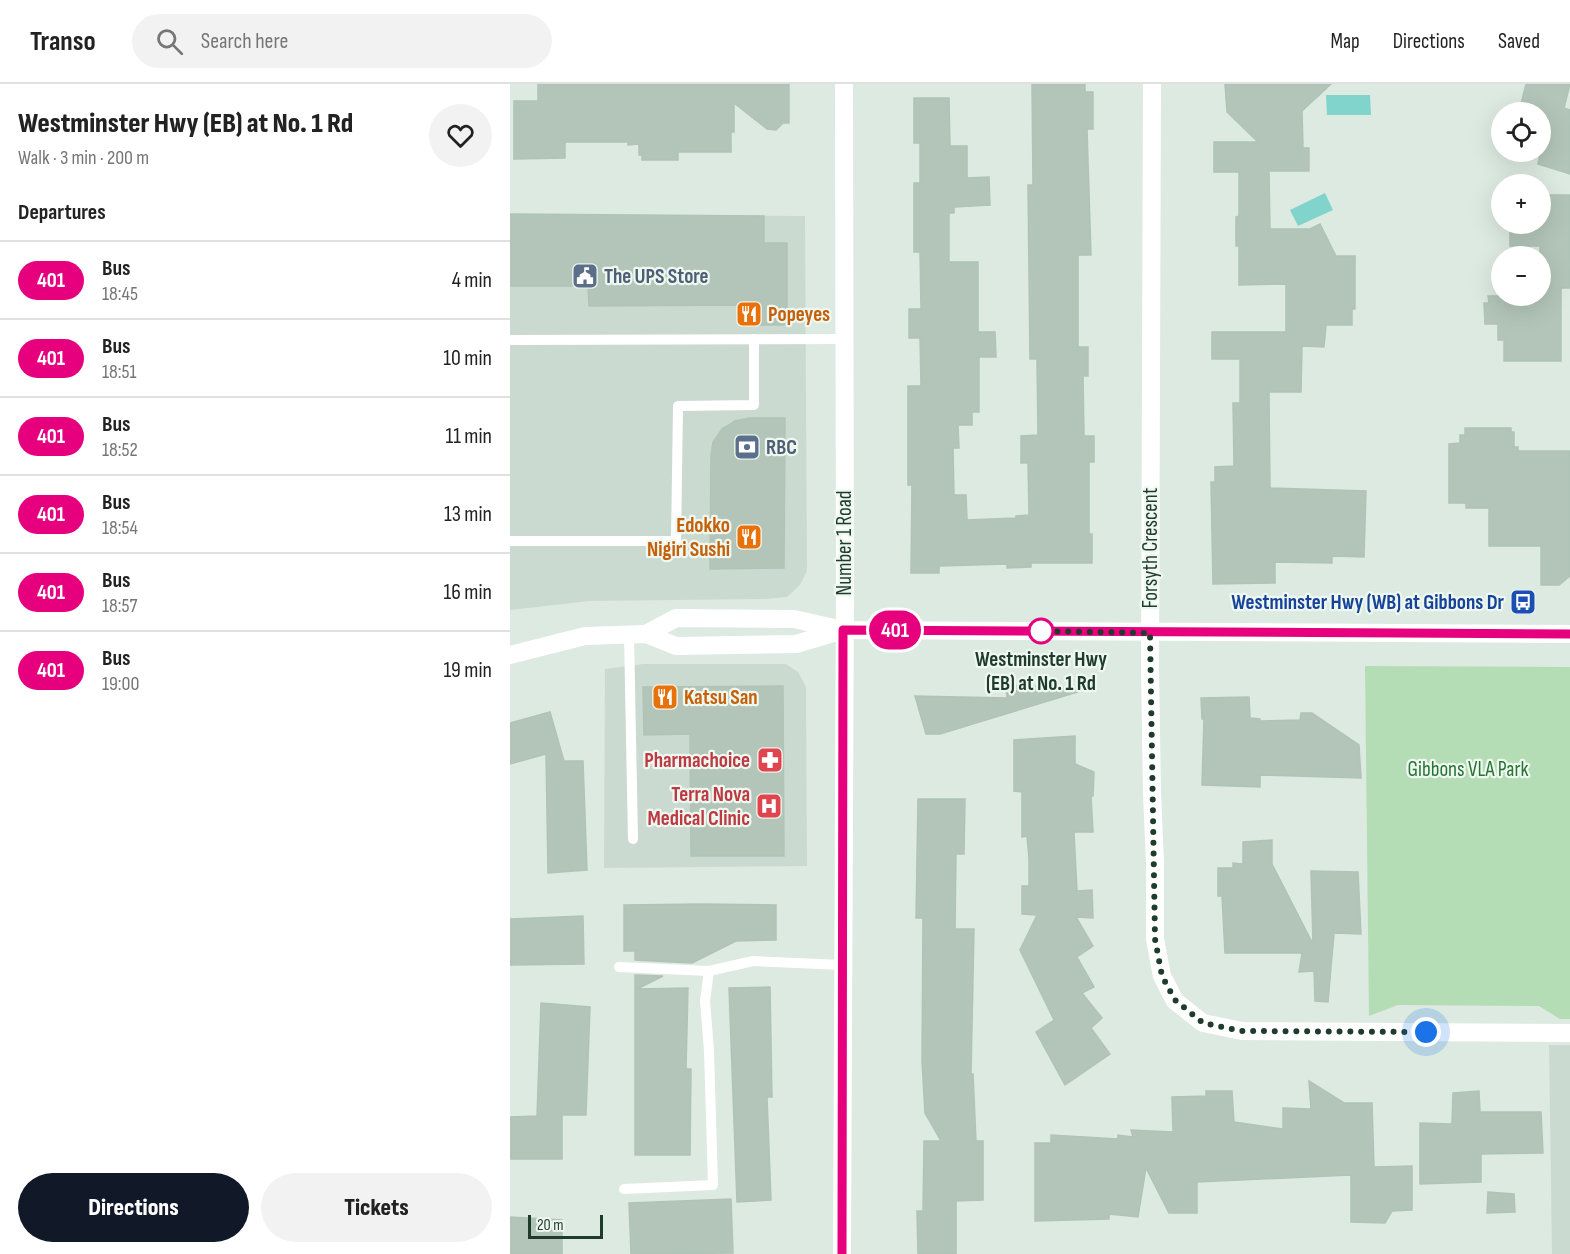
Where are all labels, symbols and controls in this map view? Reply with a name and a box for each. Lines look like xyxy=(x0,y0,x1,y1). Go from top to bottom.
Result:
search box xyxy=(132,14,552,68)
text: Transo xyxy=(30,25,96,58)
icon: search xyxy=(153,25,186,58)
text: Search here xyxy=(201,28,288,55)
text: Map xyxy=(1330,29,1360,54)
text: Directions xyxy=(1393,29,1465,54)
text: Saved xyxy=(1498,29,1540,54)
map controls xyxy=(1491,102,1551,306)
button: locate xyxy=(1491,102,1551,162)
button: heart xyxy=(429,104,492,167)
text: Westminster Hwy (EB) at No. 1 Rd xyxy=(18,107,353,140)
text: Walk · 3 min · 200 m xyxy=(18,146,149,170)
button: + xyxy=(1491,174,1551,234)
text: Departures xyxy=(18,199,106,226)
button: − xyxy=(1491,246,1551,306)
text: Bus xyxy=(102,255,131,282)
public building icon: The UPS Store xyxy=(570,261,600,291)
place label: The UPS Store xyxy=(604,264,709,289)
text: 4 min xyxy=(452,267,492,294)
text: 401 xyxy=(37,268,65,293)
text: 18:45 xyxy=(102,282,138,306)
restaurant icon: Popeyes xyxy=(734,299,764,329)
place label: Popeyes xyxy=(768,302,830,327)
text: Bus xyxy=(102,333,131,360)
text: 10 min xyxy=(443,345,492,372)
text: 401 xyxy=(37,346,65,371)
text: 18:51 xyxy=(102,360,137,384)
text: Bus xyxy=(102,411,131,438)
text: 11 min xyxy=(445,423,492,450)
text: 401 xyxy=(37,424,65,449)
bank icon: RBC xyxy=(732,432,762,462)
place label: RBC xyxy=(766,435,797,460)
text: 18:52 xyxy=(102,438,138,462)
street label: Forsyth Crescent xyxy=(1138,488,1163,608)
text: Bus xyxy=(102,489,131,516)
street label: Number 1 Road xyxy=(832,490,857,596)
text: 13 min xyxy=(444,501,492,528)
text: 401 xyxy=(37,502,65,527)
place label: Edokko Nigiri Sushi xyxy=(647,513,730,562)
text: 18:54 xyxy=(102,516,138,540)
restaurant icon: Edokko Nigiri Sushi xyxy=(734,522,764,552)
text: Bus xyxy=(102,567,131,594)
text: 16 min xyxy=(444,579,492,606)
text: 401 xyxy=(37,580,65,605)
bus stop icon: Westminster Hwy (WB) at Gibbons Dr xyxy=(1508,587,1538,617)
place label: Westminster Hwy (WB) at Gibbons Dr xyxy=(1231,590,1505,615)
text: 18:57 xyxy=(102,594,137,618)
line badge: 401 xyxy=(860,610,930,650)
text: 401 xyxy=(881,618,909,643)
marker: Westminster Hwy (EB) at No. 1 Rd xyxy=(1028,618,1054,644)
text: Bus xyxy=(102,645,131,672)
place label: Westminster Hwy (EB) at No. 1 Rd xyxy=(975,647,1107,696)
text: 19 min xyxy=(443,657,492,684)
text: 401 xyxy=(37,658,65,683)
text: 19:00 xyxy=(102,672,139,696)
restaurant icon: Katsu San xyxy=(650,682,680,712)
place label: Katsu San xyxy=(684,685,758,710)
pharmacy icon: Pharmachoice xyxy=(755,745,785,775)
place label: Pharmachoice xyxy=(644,748,750,773)
park label: Gibbons VLA Park xyxy=(1408,757,1528,782)
place label: Terra Nova Medical Clinic xyxy=(647,782,750,831)
hospital icon: Terra Nova Medical Clinic xyxy=(754,791,784,821)
your location xyxy=(1411,1017,1441,1047)
button: Directions xyxy=(18,1173,249,1242)
button: Tickets xyxy=(261,1173,492,1242)
scale bar xyxy=(528,1212,603,1240)
text: 20 m xyxy=(537,1216,564,1235)

